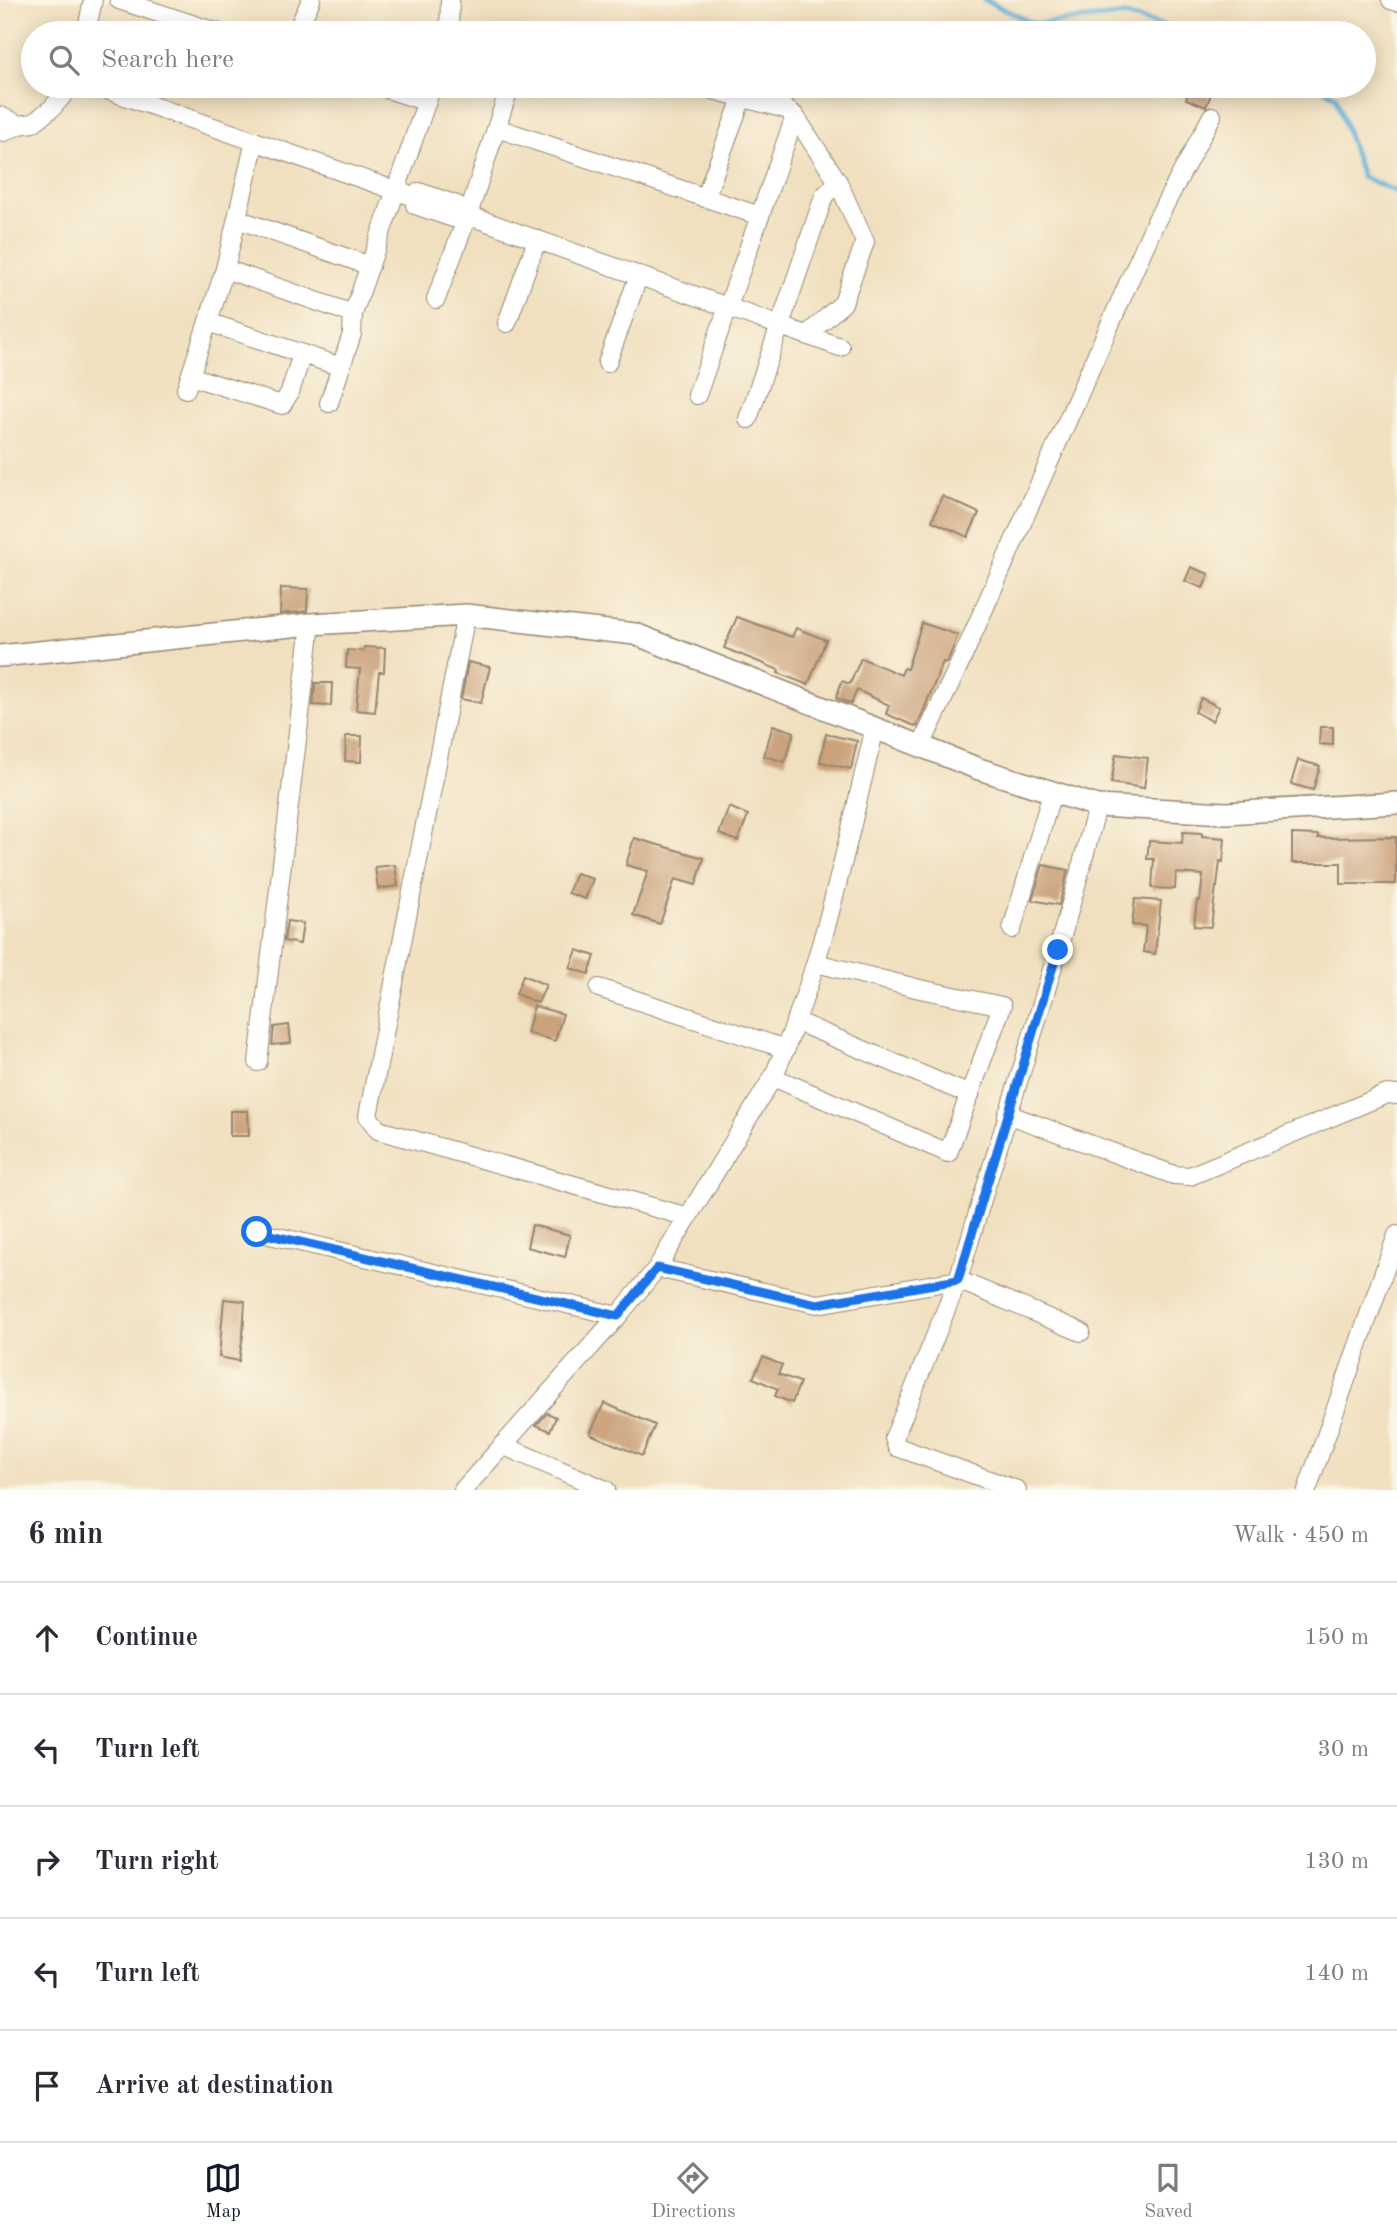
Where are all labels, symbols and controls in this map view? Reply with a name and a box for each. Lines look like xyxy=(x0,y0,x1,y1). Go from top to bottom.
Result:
search box xyxy=(21,21,1376,98)
icon: search xyxy=(45,41,83,79)
text: Search here xyxy=(101,47,234,73)
route end xyxy=(1042,934,1073,965)
route start xyxy=(241,1216,272,1247)
text: 6 min xyxy=(28,1520,103,1550)
text: Walk · 450 m xyxy=(1233,1524,1369,1547)
icon: ahead xyxy=(28,1619,66,1657)
text: Continue xyxy=(95,1625,198,1651)
text: 150 m xyxy=(1304,1626,1369,1649)
icon: left xyxy=(28,1731,66,1769)
text: Turn left xyxy=(95,1737,200,1763)
text: 30 m xyxy=(1318,1738,1369,1761)
icon: right xyxy=(28,1843,66,1881)
text: Turn right xyxy=(95,1849,218,1875)
text: 130 m xyxy=(1304,1850,1369,1873)
icon: left xyxy=(28,1955,66,1993)
text: Turn left xyxy=(95,1961,200,1987)
text: 140 m xyxy=(1304,1962,1369,1985)
icon: arrive xyxy=(28,2067,66,2105)
text: Arrive at destination xyxy=(95,2073,334,2099)
tab: Map xyxy=(204,2159,242,2224)
tab: Directions xyxy=(651,2159,736,2224)
tab: Saved xyxy=(1144,2159,1193,2224)

